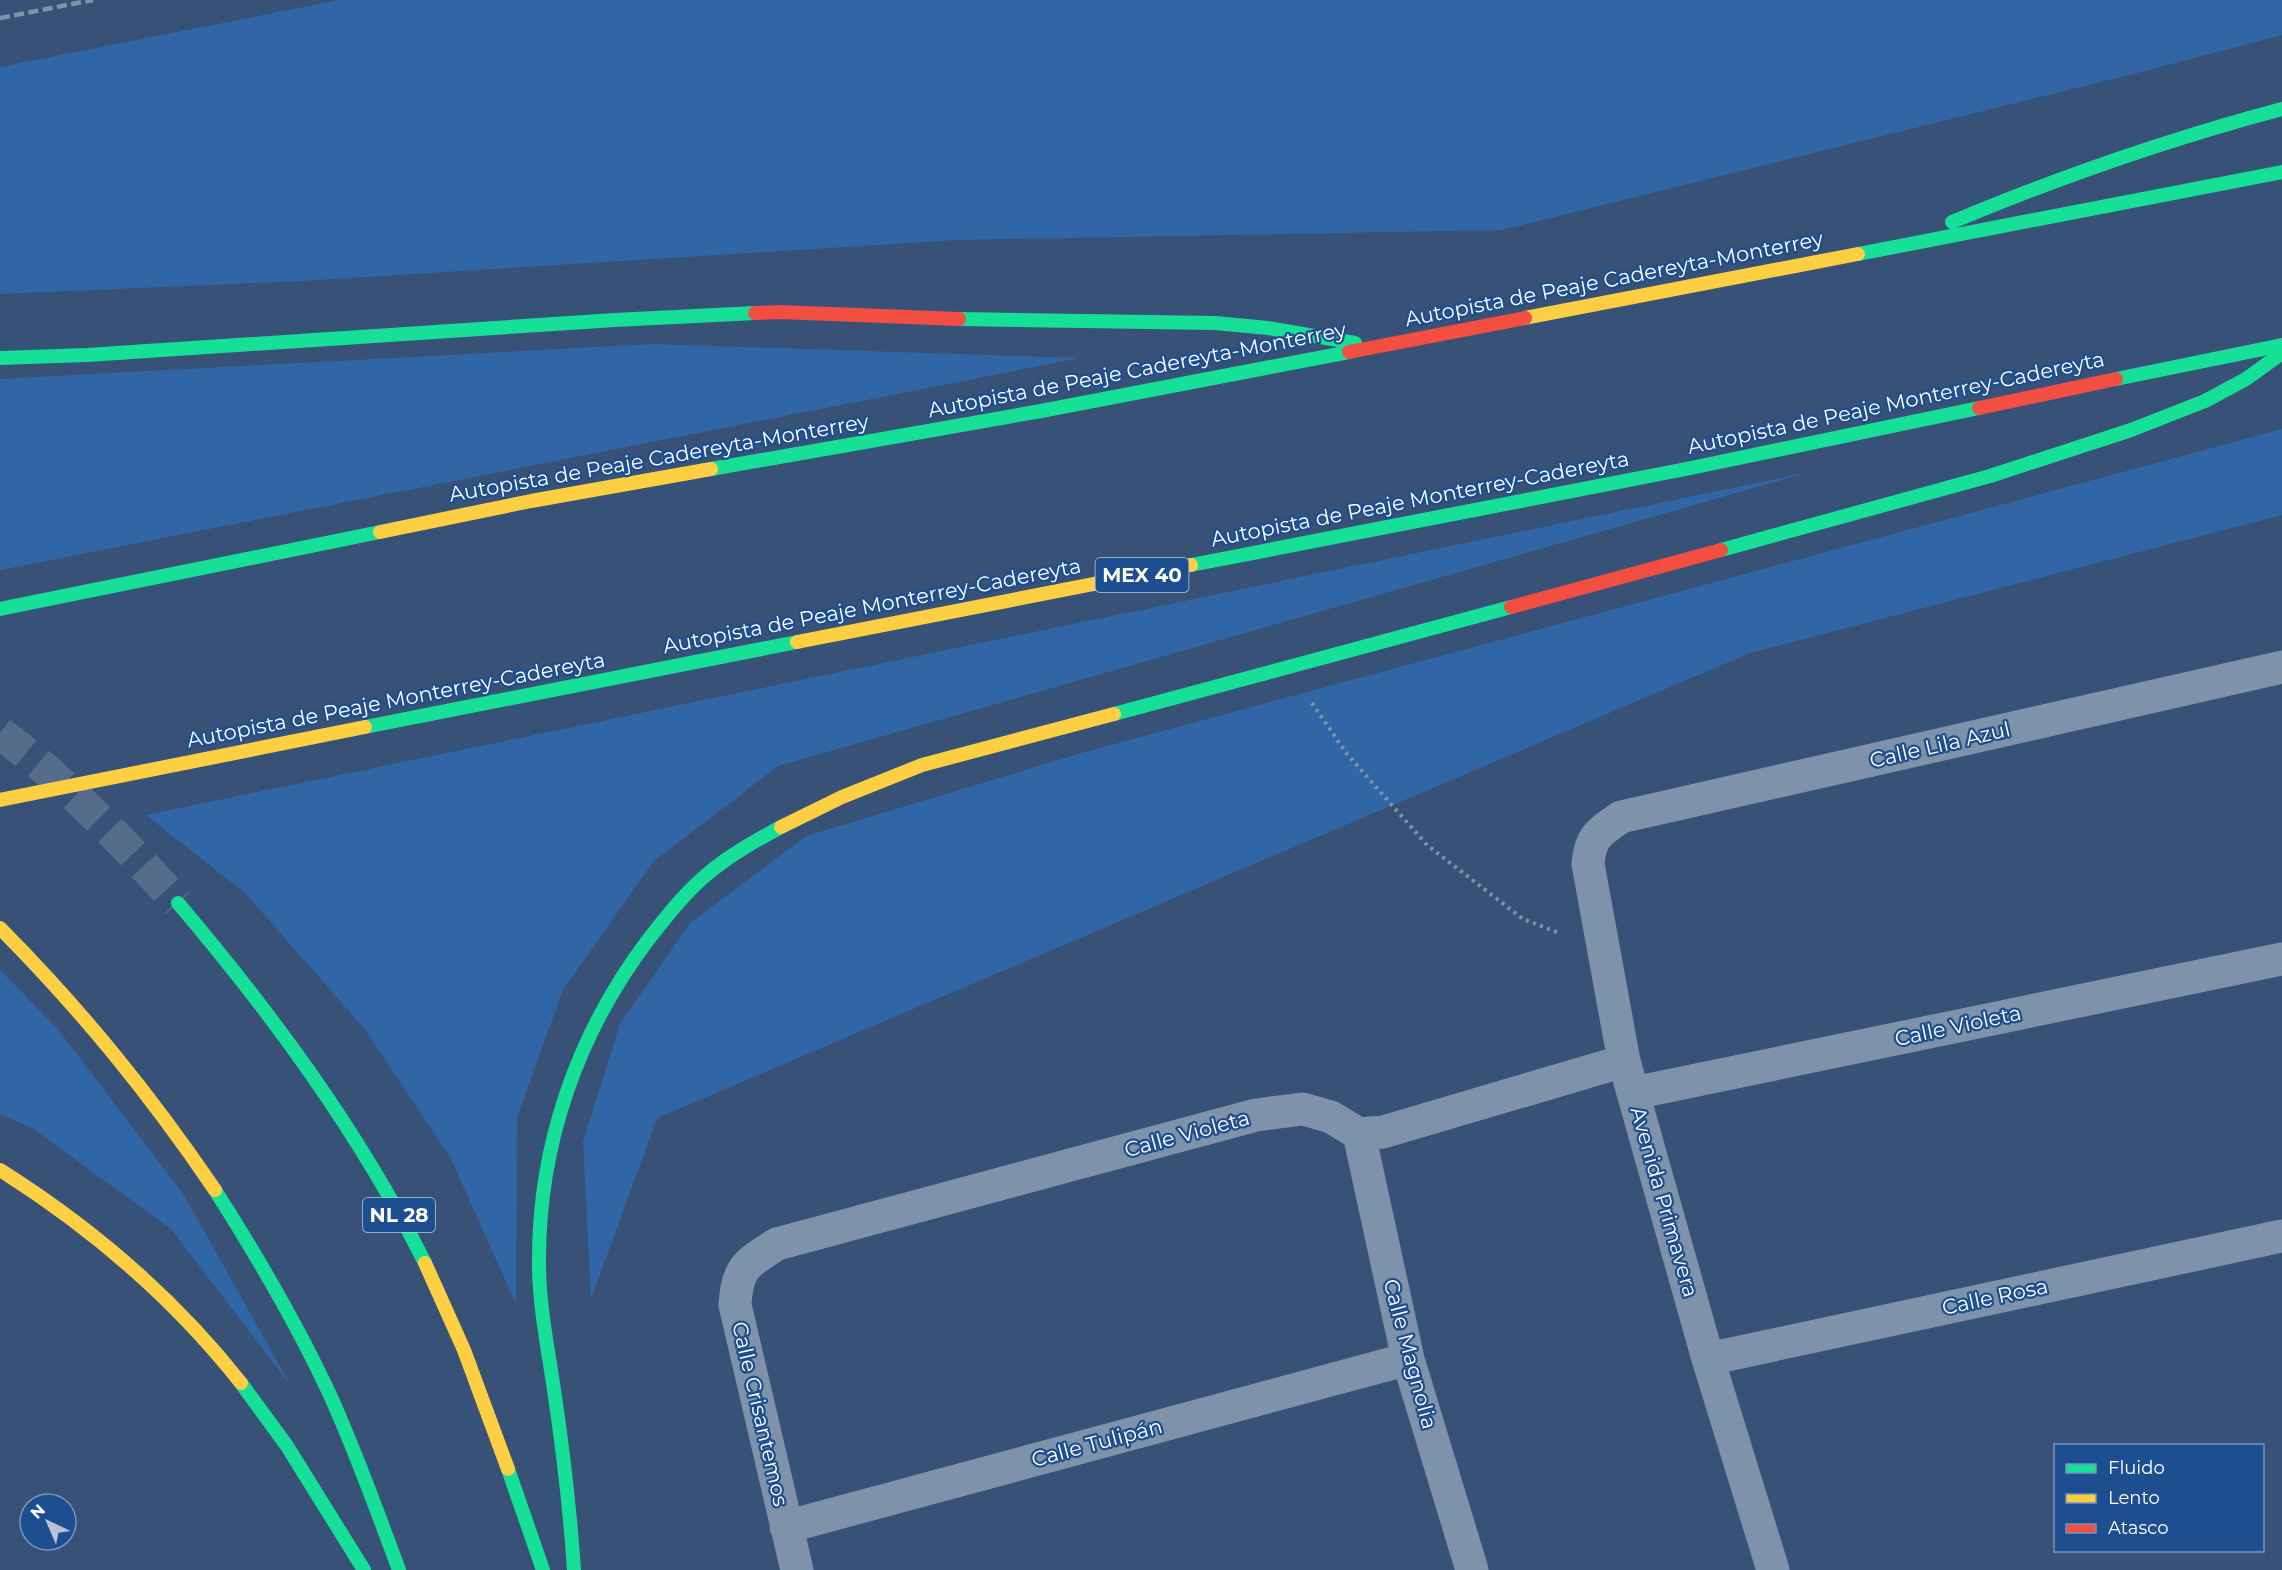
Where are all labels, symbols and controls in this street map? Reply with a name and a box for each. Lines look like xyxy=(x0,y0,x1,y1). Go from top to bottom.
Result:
street label: Autopista de Peaje Cadereyta-Monterrey xyxy=(1403,226,1826,331)
street label: Autopista de Peaje Cadereyta-Monterrey xyxy=(926,317,1349,422)
street label: Autopista de Peaje Monterrey-Cadereyta xyxy=(1685,346,2107,459)
street label: Autopista de Peaje Cadereyta-Monterrey xyxy=(447,408,871,507)
street label: Autopista de Peaje Monterrey-Cadereyta xyxy=(1209,446,1631,551)
street label: Autopista de Peaje Monterrey-Cadereyta xyxy=(661,553,1083,658)
road number: MEX 40 xyxy=(1096,558,1188,592)
street label: Autopista de Peaje Monterrey-Cadereyta xyxy=(185,647,607,752)
street label: Calle Lila Azul xyxy=(1867,716,2013,773)
street label: Calle Violeta xyxy=(1892,1000,2023,1051)
street label: Avenida Primavera xyxy=(1625,1104,1704,1300)
street label: Calle Violeta xyxy=(1122,1105,1252,1162)
road number: NL 28 xyxy=(363,1198,435,1232)
street label: Calle Rosa xyxy=(1940,1273,2050,1320)
street label: Calle Magnolia xyxy=(1378,1276,1443,1432)
street label: Calle Crisantemos xyxy=(727,1319,794,1509)
street label: Calle Tulipán xyxy=(1029,1413,1165,1472)
legend xyxy=(2054,1444,2264,1552)
text: Fluido xyxy=(2108,1457,2165,1479)
text: Lento xyxy=(2108,1487,2160,1509)
north arrow xyxy=(18,1492,78,1552)
text: N xyxy=(27,1500,49,1523)
text: Atasco xyxy=(2108,1517,2168,1539)

